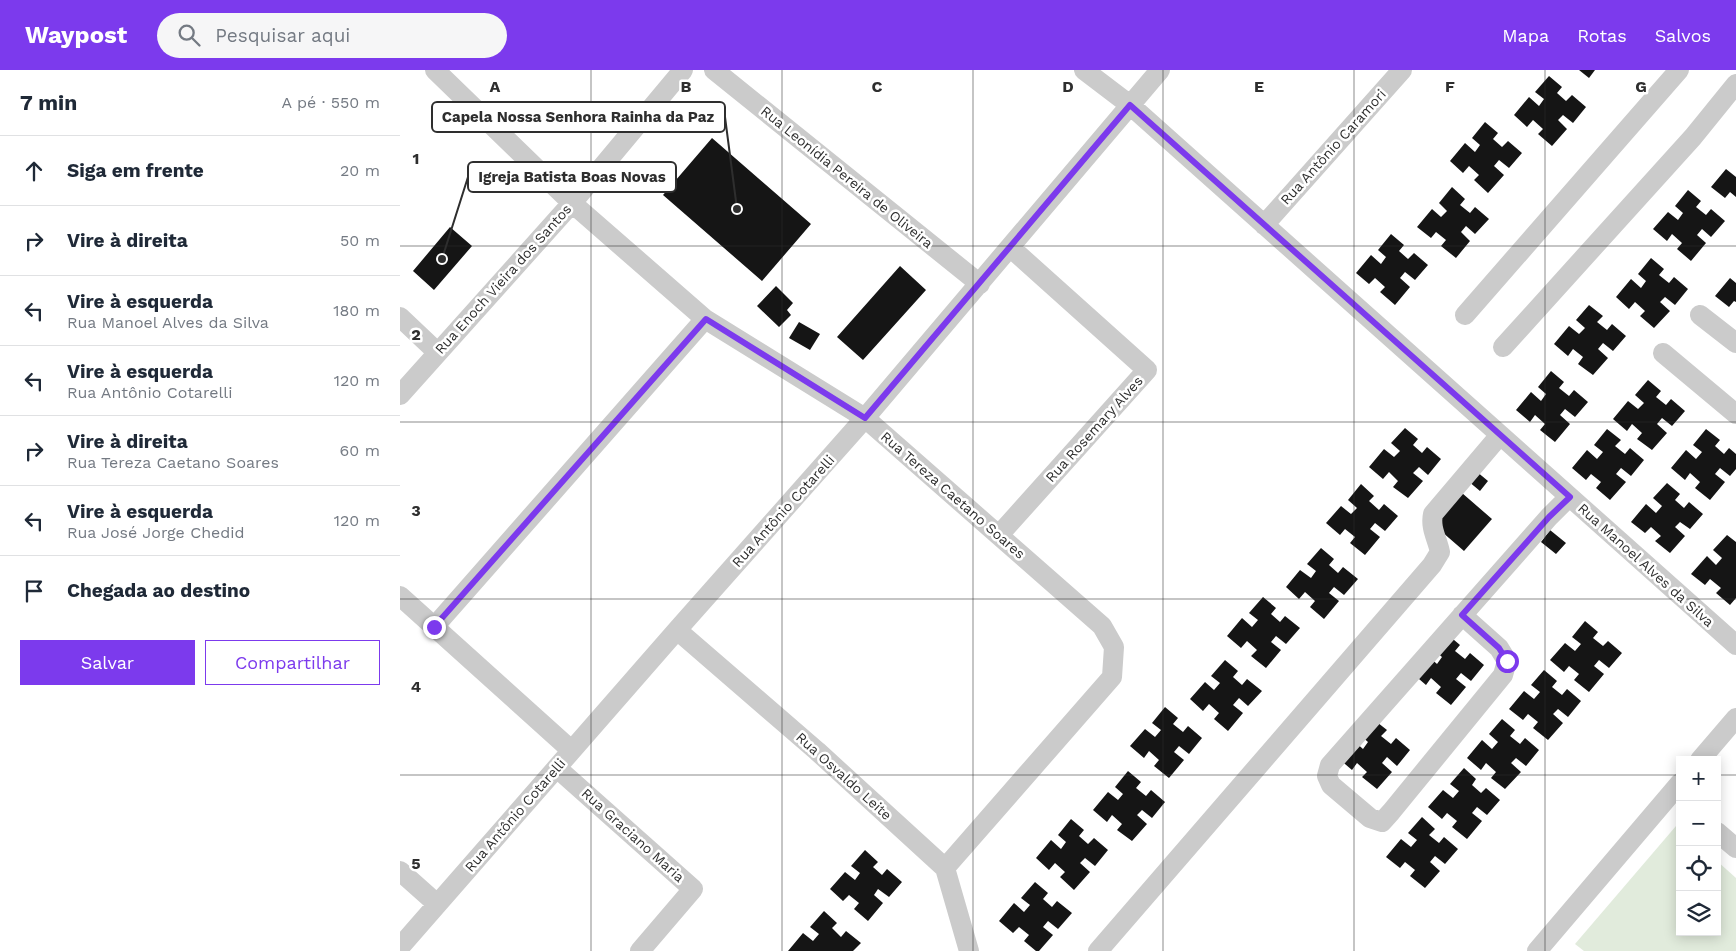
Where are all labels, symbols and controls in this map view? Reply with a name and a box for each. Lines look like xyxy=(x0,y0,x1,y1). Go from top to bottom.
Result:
search box xyxy=(157,13,507,58)
text: Waypost xyxy=(25,21,127,49)
icon: search xyxy=(175,21,203,49)
text: Pesquisar aqui xyxy=(215,24,350,47)
text: Mapa xyxy=(1502,25,1549,46)
text: Rotas xyxy=(1577,25,1627,46)
text: Salvos xyxy=(1655,25,1711,46)
text: A xyxy=(490,77,501,96)
text: B xyxy=(681,77,692,96)
text: C xyxy=(872,77,883,96)
text: D xyxy=(1062,77,1074,96)
text: E xyxy=(1254,77,1264,96)
text: F xyxy=(1445,77,1455,96)
text: G xyxy=(1635,77,1647,96)
street label: Rua Antônio Caramori xyxy=(1277,86,1389,208)
text: 7 min xyxy=(20,90,77,115)
text: A pé · 550 m xyxy=(282,93,380,112)
callout: Capela Nossa Senhora Rainha da Paz xyxy=(432,102,725,132)
street label: Rua Leonídia Pereira de Oliveira xyxy=(758,103,936,251)
text: Capela Nossa Senhora Rainha da Paz xyxy=(442,108,714,126)
text: 1 xyxy=(413,149,419,168)
icon: ahead xyxy=(20,157,48,185)
text: Siga em frente xyxy=(67,159,204,182)
text: 20 m xyxy=(340,161,380,180)
callout: Igreja Batista Boas Novas xyxy=(468,162,676,192)
text: Igreja Batista Boas Novas xyxy=(478,168,666,186)
street label: Rua Enoch Vieira dos Santos xyxy=(432,201,574,357)
icon: right xyxy=(20,227,48,255)
text: Vire à direita xyxy=(67,229,188,252)
text: 50 m xyxy=(340,231,380,250)
text: Vire à esquerda xyxy=(67,290,213,313)
icon: left xyxy=(20,297,48,325)
text: 180 m xyxy=(333,301,380,320)
text: Rua Manoel Alves da Silva xyxy=(67,313,269,332)
text: 2 xyxy=(411,325,421,344)
text: Vire à esquerda xyxy=(67,360,213,383)
icon: left xyxy=(20,367,48,395)
text: 120 m xyxy=(334,371,380,390)
street label: Rua Rosemary Alves xyxy=(1042,373,1146,485)
text: Rua Antônio Cotarelli xyxy=(67,383,232,402)
street label: Rua Tereza Caetano Soares xyxy=(878,428,1028,562)
text: Vire à direita xyxy=(67,430,188,453)
icon: right xyxy=(20,437,48,465)
text: 60 m xyxy=(340,441,380,460)
street label: Rua Antônio Cotarelli xyxy=(729,452,837,570)
text: Rua Tereza Caetano Soares xyxy=(67,453,279,472)
text: Vire à esquerda xyxy=(67,500,213,523)
street label: Rua Manoel Alves da Silva xyxy=(1575,500,1717,630)
text: 3 xyxy=(411,501,421,520)
icon: left xyxy=(20,507,48,535)
text: 120 m xyxy=(334,511,380,530)
text: Rua José Jorge Chedid xyxy=(67,523,245,542)
icon: arrive xyxy=(20,577,48,605)
text: Chegada ao destino xyxy=(67,579,250,602)
route end xyxy=(423,616,446,639)
button: Salvar xyxy=(20,640,195,685)
button: Compartilhar xyxy=(205,640,380,685)
route start xyxy=(1496,650,1519,673)
text: 4 xyxy=(411,677,421,696)
street label: Rua Osvaldo Leite xyxy=(793,729,895,823)
street label: Rua Antônio Cotarelli xyxy=(461,755,569,875)
map controls xyxy=(1676,756,1721,936)
button: + xyxy=(1676,756,1721,801)
street label: Rua Graciano Maria xyxy=(579,785,688,885)
button: − xyxy=(1676,801,1721,846)
button: locate xyxy=(1676,846,1721,891)
text: 5 xyxy=(411,854,421,873)
button: layers xyxy=(1676,891,1721,936)

